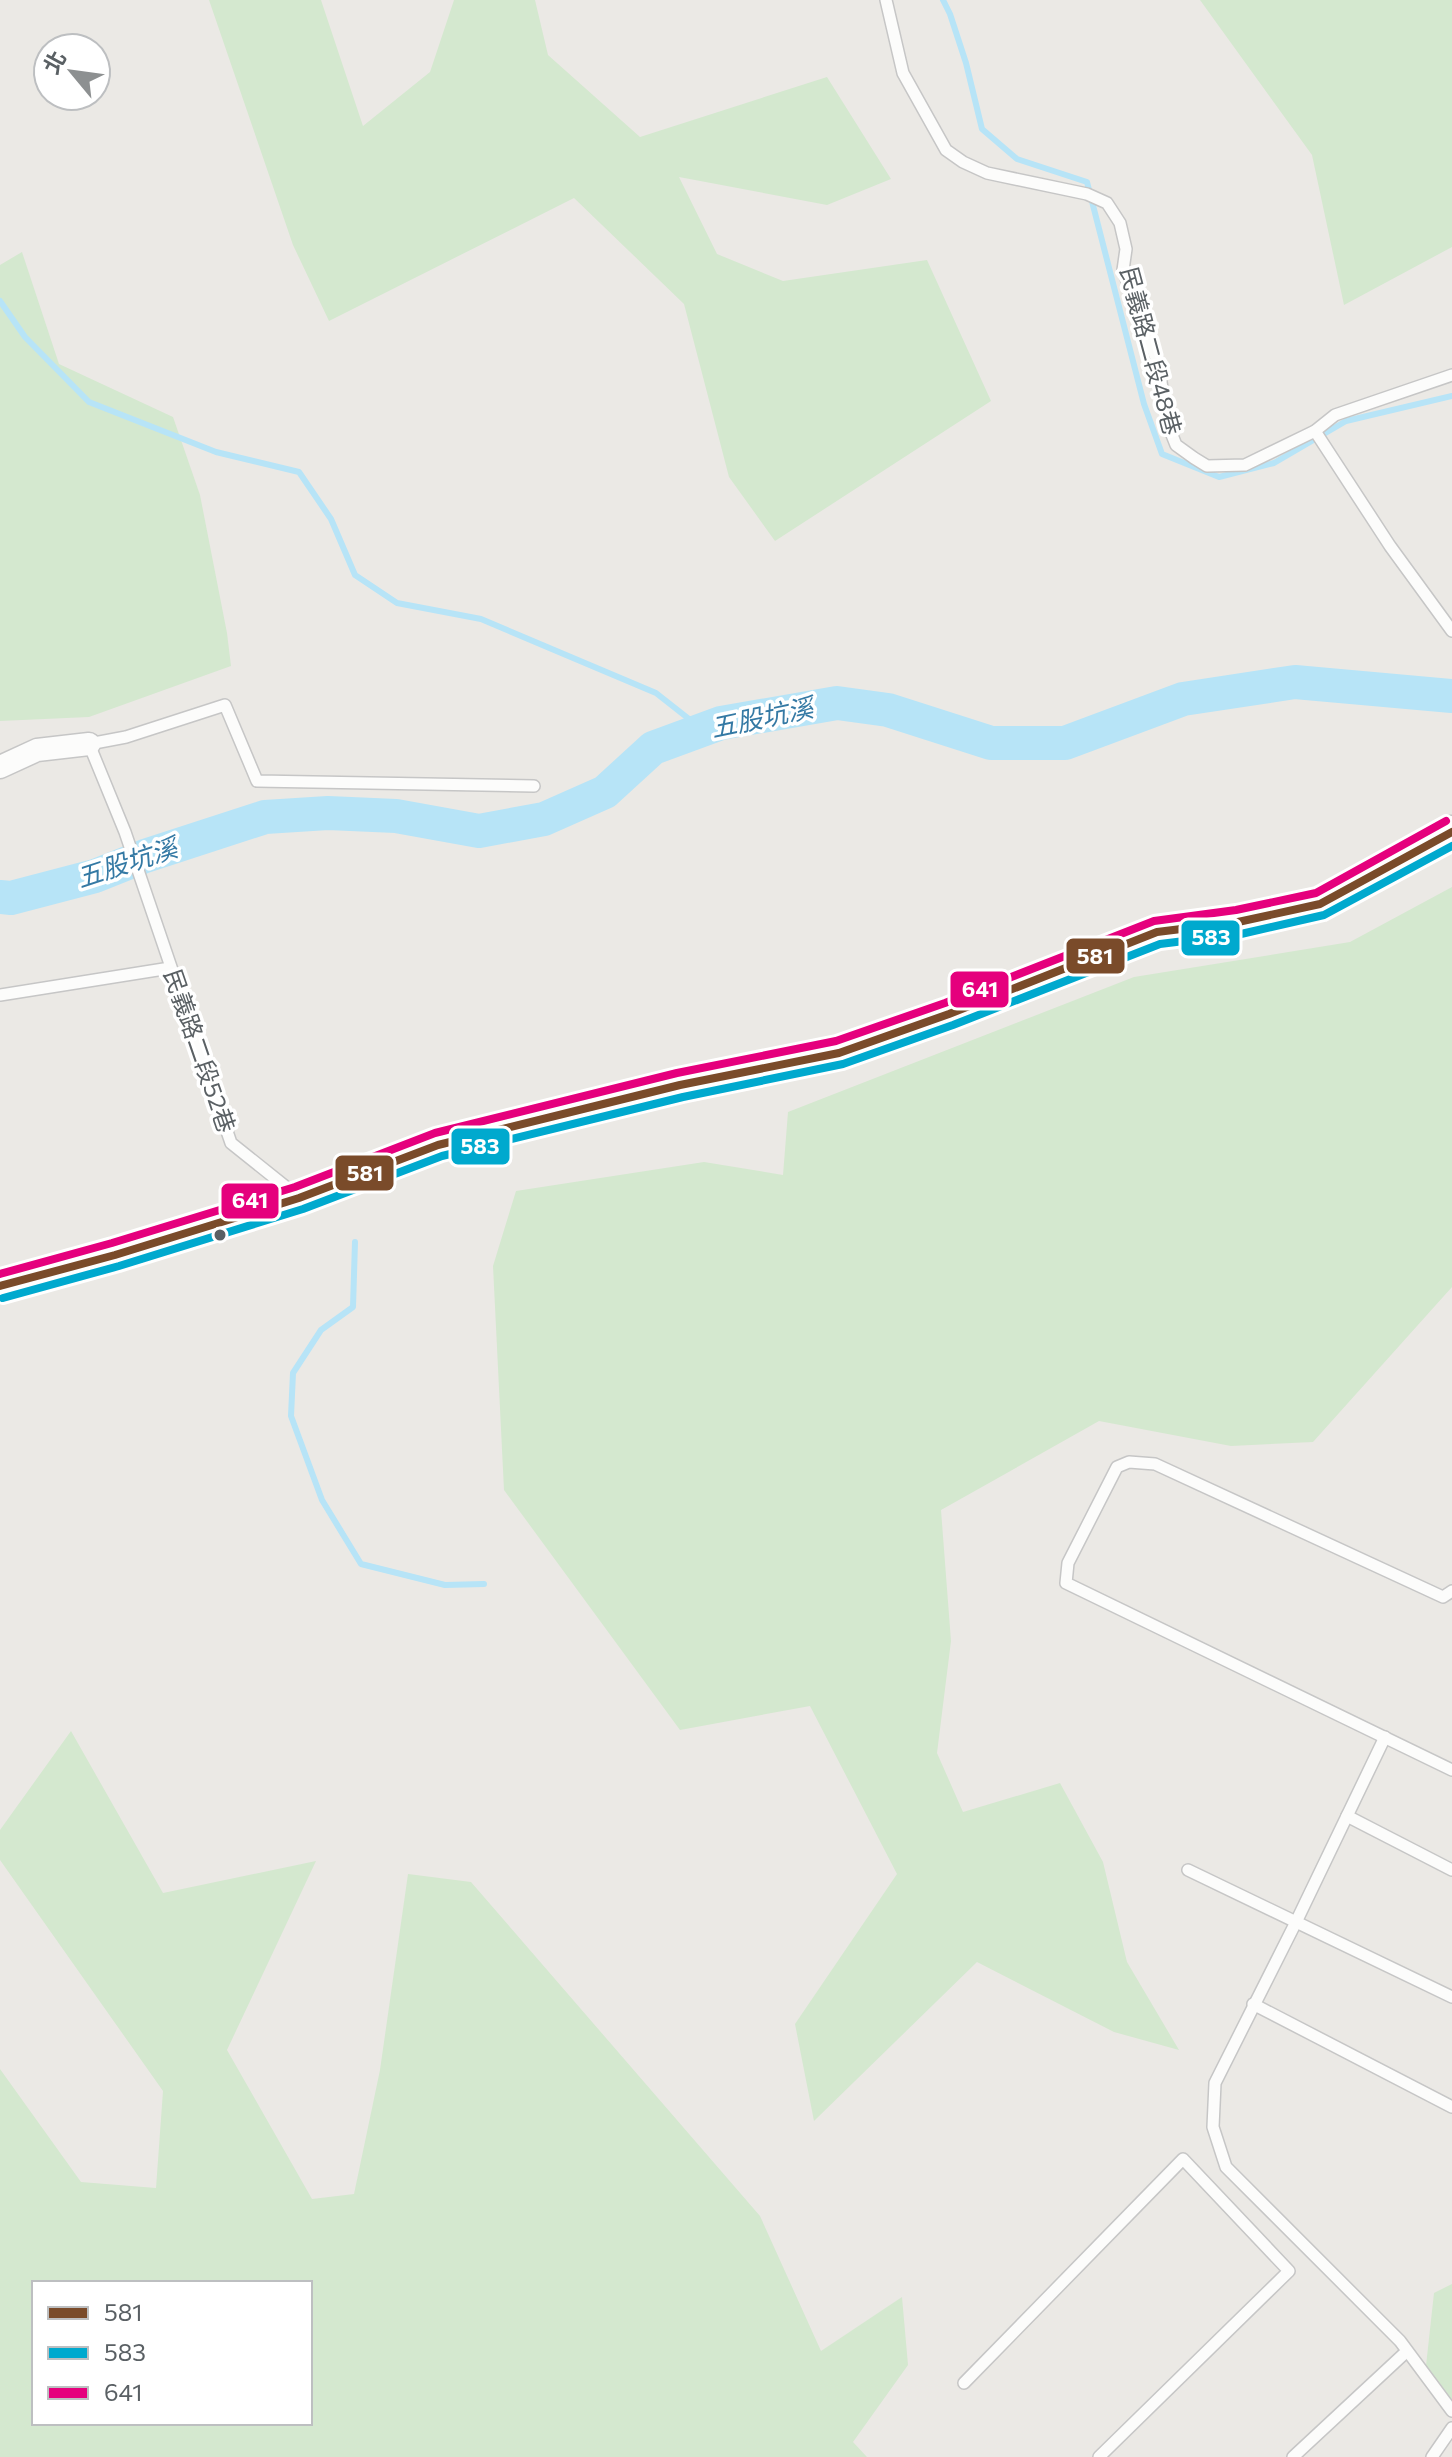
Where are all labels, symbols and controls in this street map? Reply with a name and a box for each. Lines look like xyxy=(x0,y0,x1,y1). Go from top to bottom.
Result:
north arrow xyxy=(32,32,112,112)
text: 北 xyxy=(37,46,71,78)
street label: 民義路二段48巷 xyxy=(1115,263,1188,438)
water label: 五股坑溪 xyxy=(708,690,820,743)
water label: 五股坑溪 xyxy=(72,830,185,892)
line badge: 583 xyxy=(1180,919,1241,957)
text: 583 xyxy=(1191,923,1231,950)
line badge: 581 xyxy=(1065,937,1126,975)
text: 581 xyxy=(1077,942,1113,969)
street label: 民義路二段52巷 xyxy=(159,965,242,1136)
line badge: 641 xyxy=(949,970,1010,1009)
text: 641 xyxy=(962,975,998,1002)
line badge: 583 xyxy=(450,1127,511,1166)
text: 583 xyxy=(460,1132,500,1159)
line badge: 581 xyxy=(334,1154,395,1192)
text: 581 xyxy=(347,1159,383,1186)
line badge: 641 xyxy=(220,1182,280,1220)
text: 641 xyxy=(232,1186,268,1213)
unlabelled marker xyxy=(212,1227,228,1243)
legend xyxy=(32,2281,312,2425)
text: 581 xyxy=(104,2297,143,2326)
text: 583 xyxy=(104,2337,146,2366)
text: 641 xyxy=(104,2377,143,2406)

